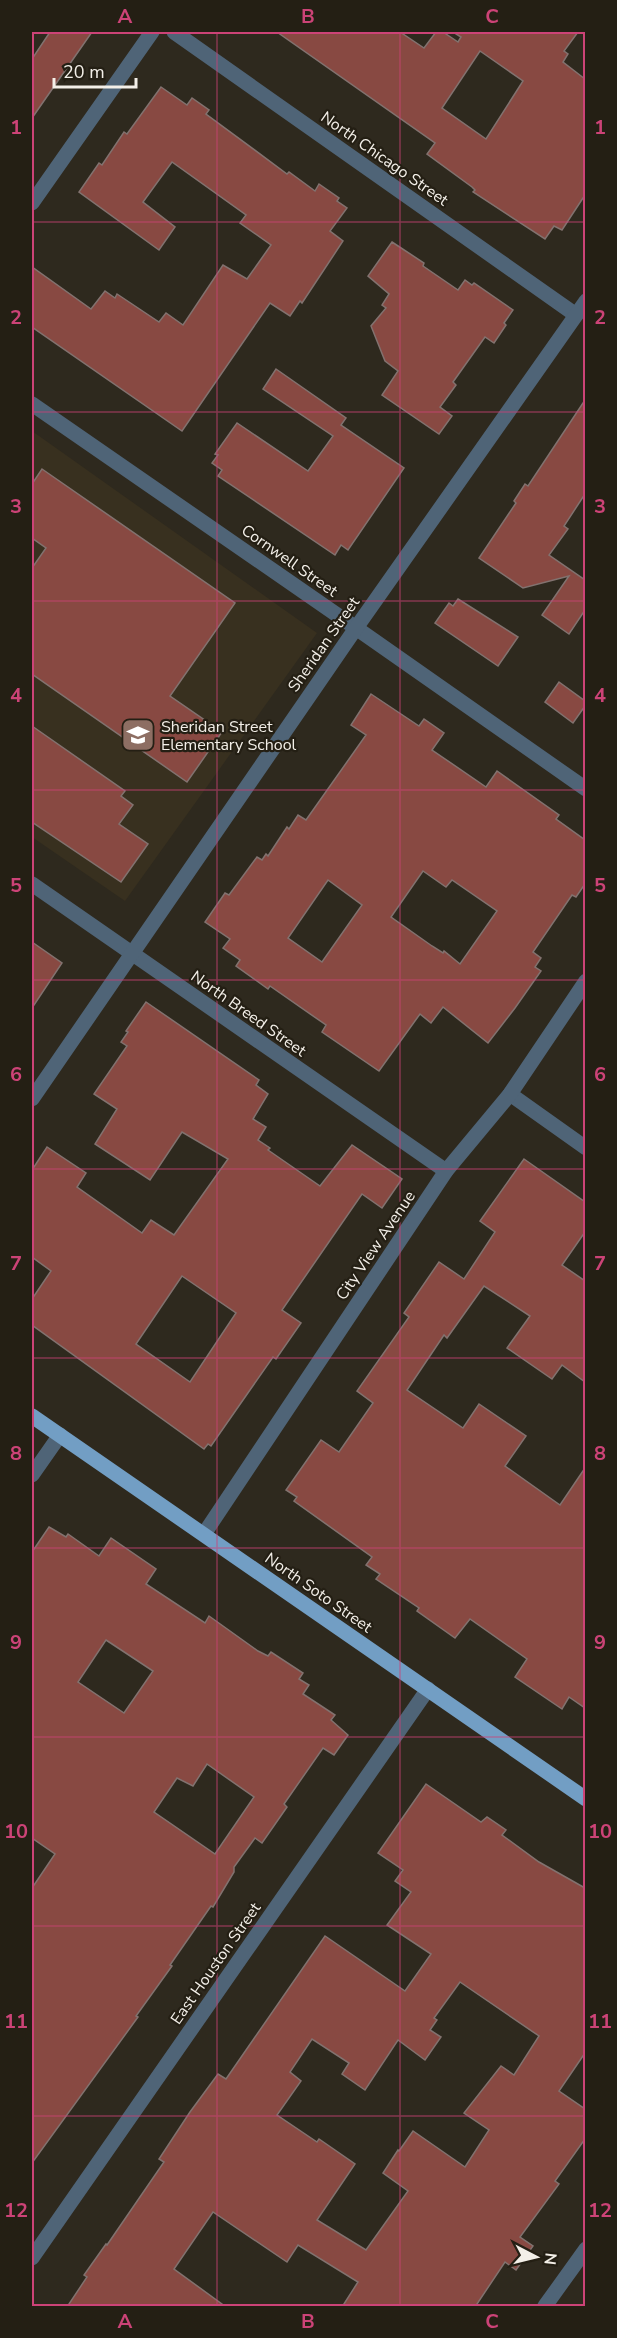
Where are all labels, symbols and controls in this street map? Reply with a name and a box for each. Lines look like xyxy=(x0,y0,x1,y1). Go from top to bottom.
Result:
text: A xyxy=(118,3,133,30)
text: B xyxy=(301,3,315,30)
text: C xyxy=(485,3,499,30)
scale bar xyxy=(54,51,136,89)
text: 20 m xyxy=(63,60,105,84)
street label: North Chicago Street xyxy=(316,106,453,211)
text: 1 xyxy=(10,114,22,141)
text: 1 xyxy=(594,114,606,141)
text: 2 xyxy=(10,304,22,331)
text: 2 xyxy=(594,304,606,331)
text: 3 xyxy=(10,493,22,520)
text: 3 xyxy=(594,493,606,520)
street label: Cornwell Street xyxy=(237,519,342,602)
street label: Sheridan Street xyxy=(283,592,365,697)
text: 4 xyxy=(10,682,22,709)
text: 4 xyxy=(594,682,606,709)
place label: Sheridan Street Elementary School xyxy=(161,716,297,756)
school or university icon: Sheridan Street Elementary School xyxy=(120,717,156,753)
text: 5 xyxy=(10,872,22,899)
text: 5 xyxy=(594,872,606,899)
street label: North Breed Street xyxy=(186,966,311,1062)
text: 6 xyxy=(10,1061,22,1088)
text: 6 xyxy=(594,1061,606,1088)
street label: City View Avenue xyxy=(331,1186,421,1305)
text: 7 xyxy=(10,1250,22,1277)
text: 7 xyxy=(594,1250,606,1277)
text: 8 xyxy=(10,1440,22,1467)
text: 8 xyxy=(594,1440,606,1467)
street label: North Soto Street xyxy=(260,1548,377,1638)
text: 9 xyxy=(10,1629,22,1656)
text: 9 xyxy=(594,1629,606,1656)
text: 10 xyxy=(4,1818,28,1845)
text: 10 xyxy=(588,1818,612,1845)
street label: East Houston Street xyxy=(166,1898,266,2029)
text: 11 xyxy=(4,2008,28,2035)
text: 11 xyxy=(588,2008,612,2035)
text: 12 xyxy=(4,2197,28,2224)
text: 12 xyxy=(588,2197,612,2224)
north arrow xyxy=(506,2227,566,2287)
text: N xyxy=(538,2251,562,2266)
text: A xyxy=(118,2308,133,2335)
text: B xyxy=(301,2308,315,2335)
text: C xyxy=(485,2308,499,2335)

